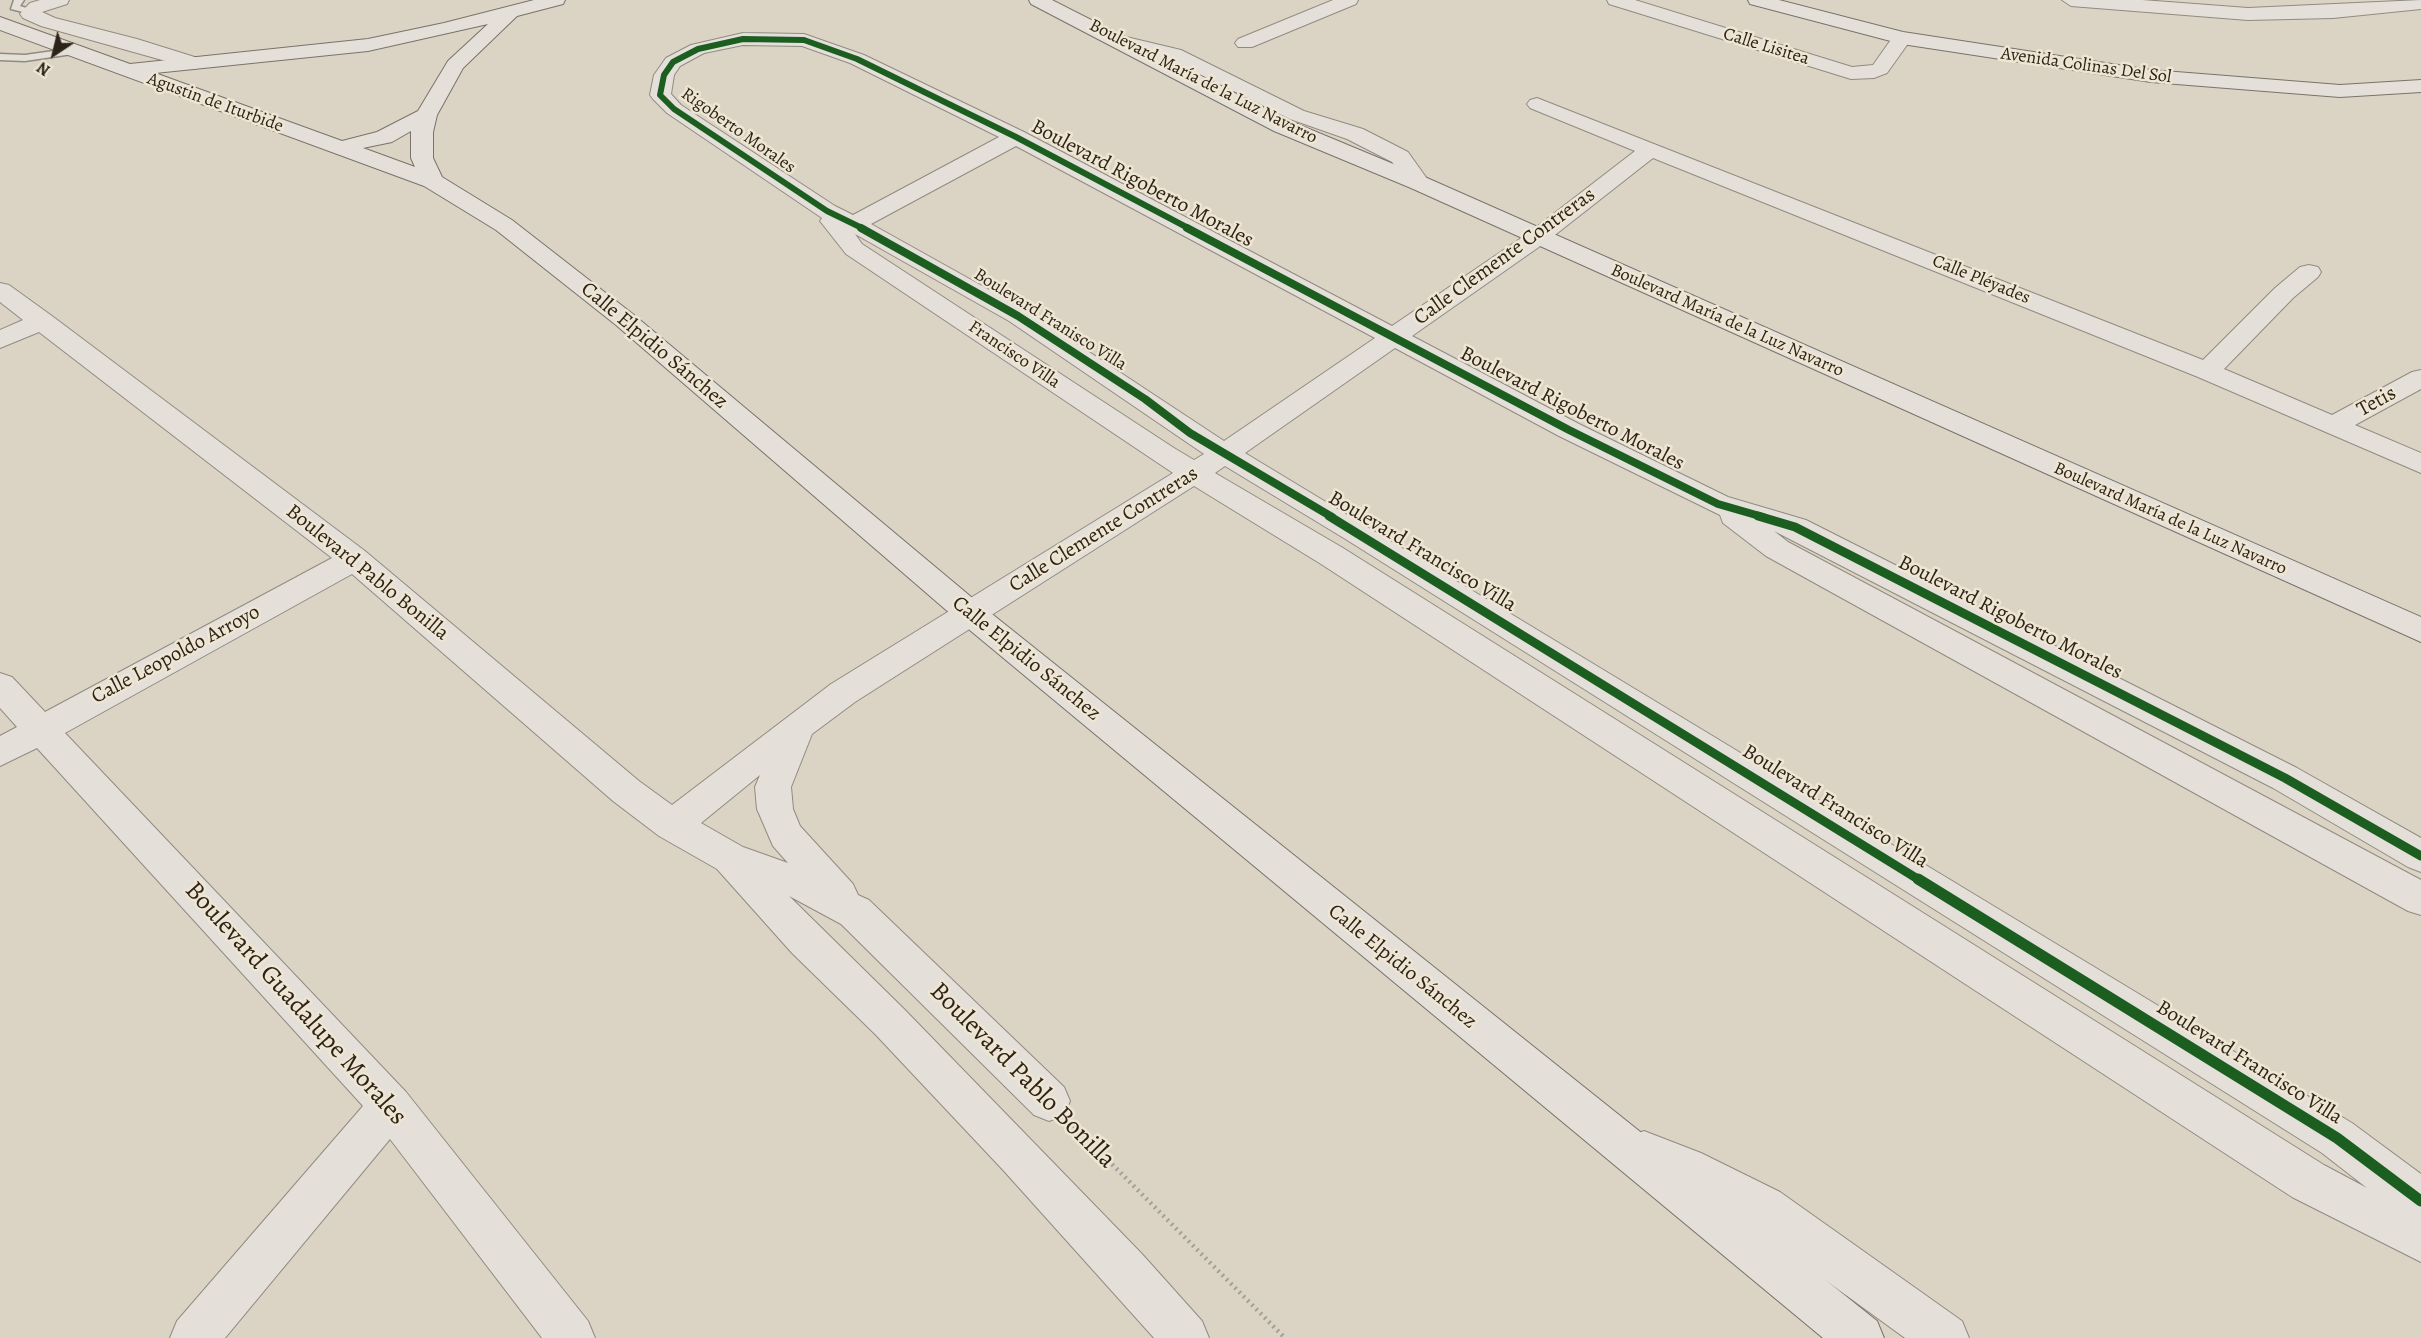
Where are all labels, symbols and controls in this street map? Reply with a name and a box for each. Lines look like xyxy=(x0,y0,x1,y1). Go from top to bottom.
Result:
street label: Boulevard María de la Luz Navarro xyxy=(1085,15,1321,149)
north arrow xyxy=(24,24,84,84)
street label: Calle Lisitea xyxy=(1720,24,1812,70)
street label: Avenida Colinas Del Sol xyxy=(1999,43,2173,89)
text: N xyxy=(33,56,55,81)
street label: Agustin de Iturbide xyxy=(144,68,286,138)
street label: Rigoberto Morales xyxy=(676,83,800,179)
street label: Boulevard Rigoberto Morales xyxy=(1026,115,1258,253)
street label: Calle Clemente Contreras xyxy=(1409,183,1601,331)
street label: Calle Pléyades xyxy=(1929,251,2033,309)
street label: Boulevard María de la Luz Navarro xyxy=(1607,260,1847,382)
street label: Boulevard Franisco Villa xyxy=(970,264,1130,376)
street label: Calle Elpidio Sánchez xyxy=(575,277,733,415)
street label: Francisco Villa xyxy=(964,316,1064,394)
street label: Boulevard Rigoberto Morales xyxy=(1456,341,1688,477)
street label: Tetis xyxy=(2353,381,2401,423)
street label: Boulevard María de la Luz Navarro xyxy=(2050,458,2290,580)
street label: Calle Clemente Contreras xyxy=(1005,461,1203,599)
street label: Boulevard Francisco Villa xyxy=(1324,486,1520,618)
street label: Boulevard Pablo Bonilla xyxy=(280,500,454,646)
street label: Boulevard Rigoberto Morales xyxy=(1894,550,2126,686)
street label: Calle Elpidio Sánchez xyxy=(946,591,1106,727)
street label: Calle Leopoldo Arroyo xyxy=(87,600,265,710)
street label: Boulevard Francisco Villa xyxy=(1737,739,1933,875)
street label: Boulevard Guadalupe Morales xyxy=(177,876,413,1132)
street label: Calle Elpidio Sánchez xyxy=(1322,899,1482,1035)
street label: Boulevard Pablo Bonilla xyxy=(922,976,1122,1176)
street label: Boulevard Francisco Villa xyxy=(2151,995,2347,1131)

